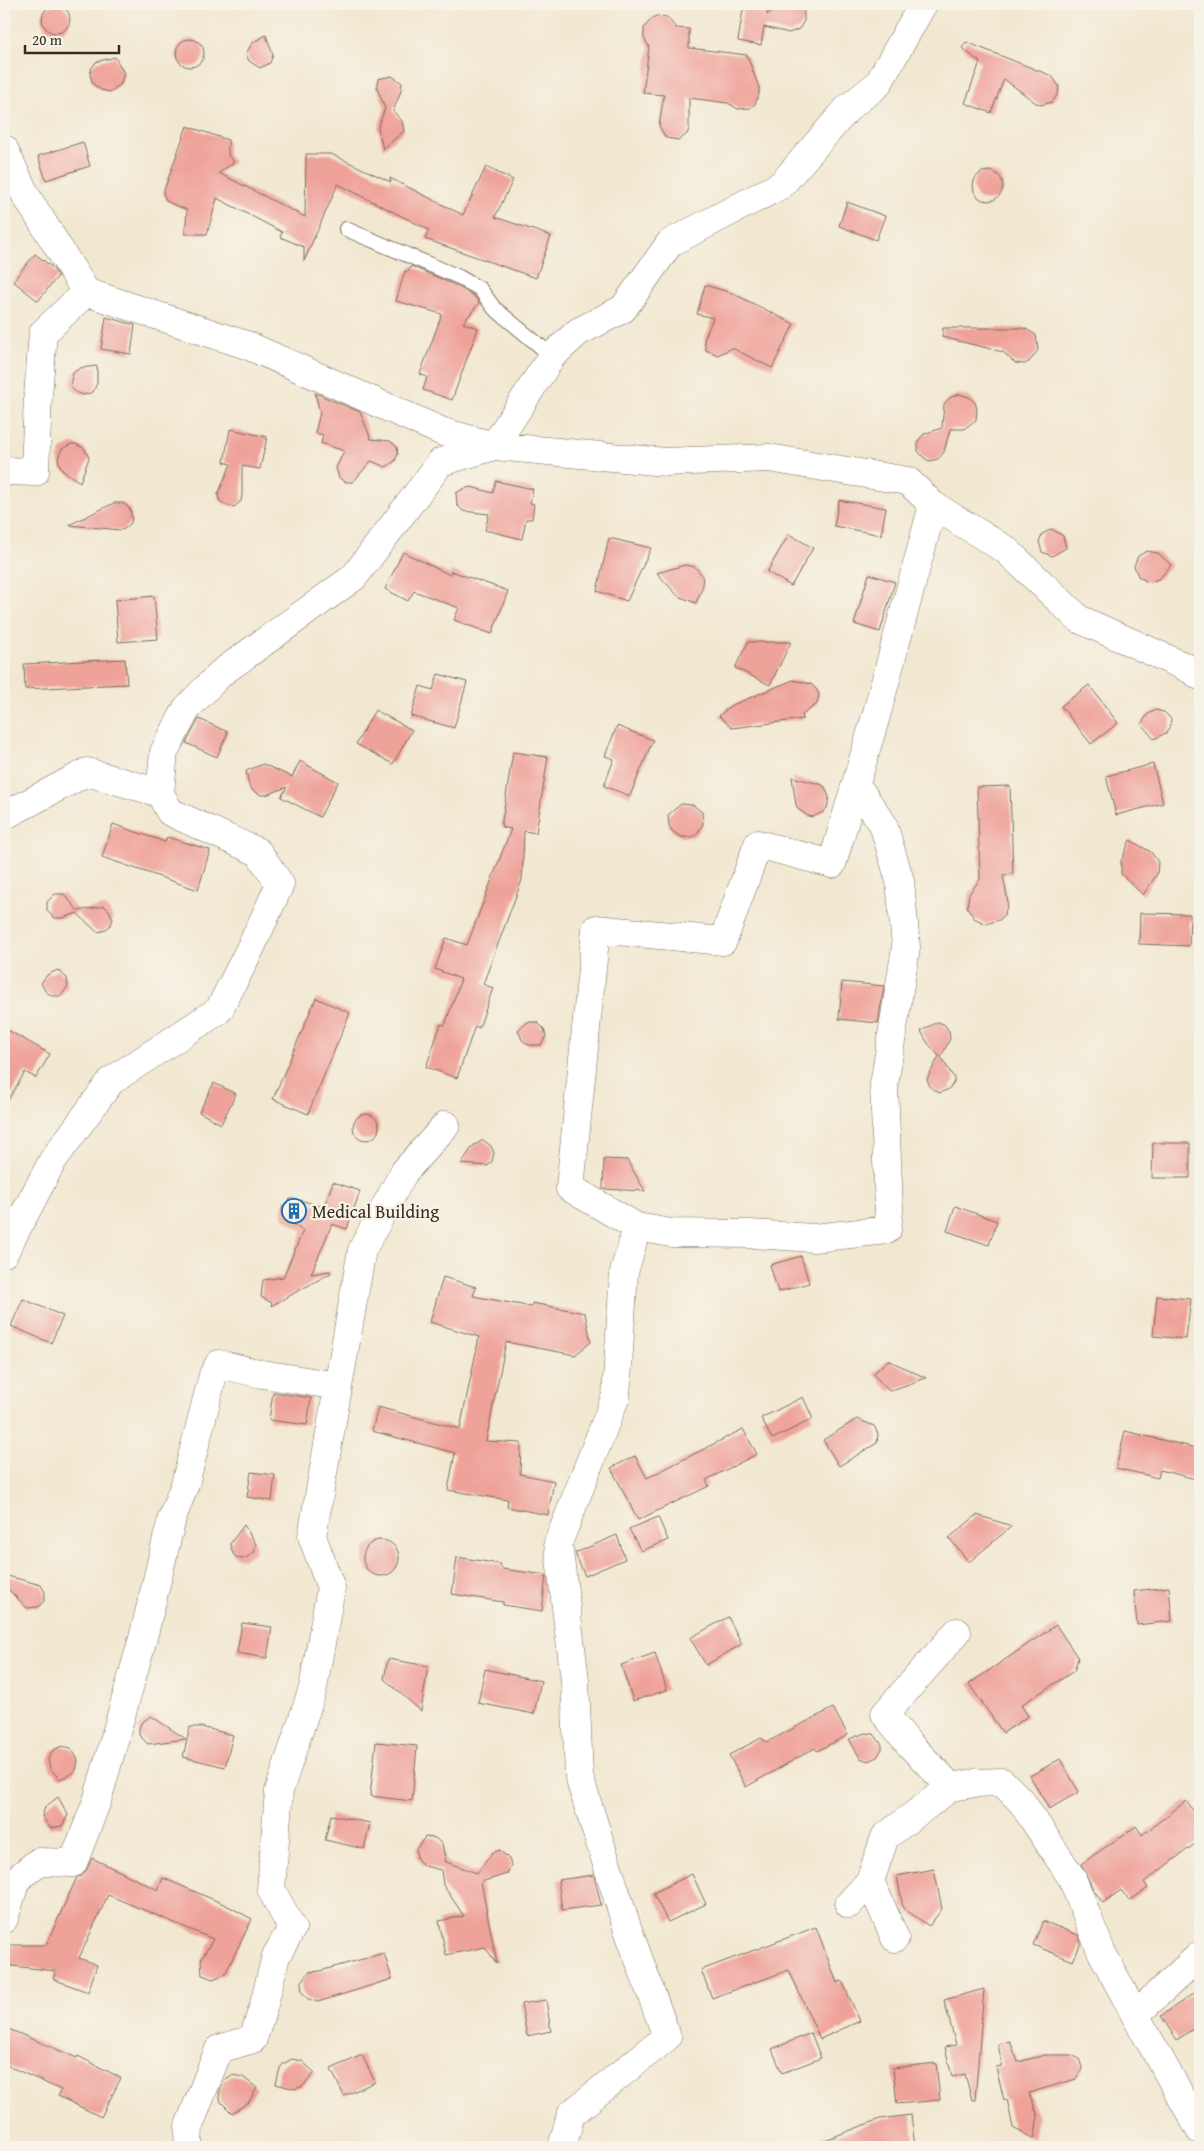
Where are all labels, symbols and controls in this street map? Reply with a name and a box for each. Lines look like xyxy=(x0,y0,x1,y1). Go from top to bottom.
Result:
scale bar xyxy=(25,22,119,54)
text: 20 m xyxy=(32,29,63,50)
building icon: Medical Building xyxy=(281,1198,307,1224)
place label: Medical Building xyxy=(312,1198,439,1225)

